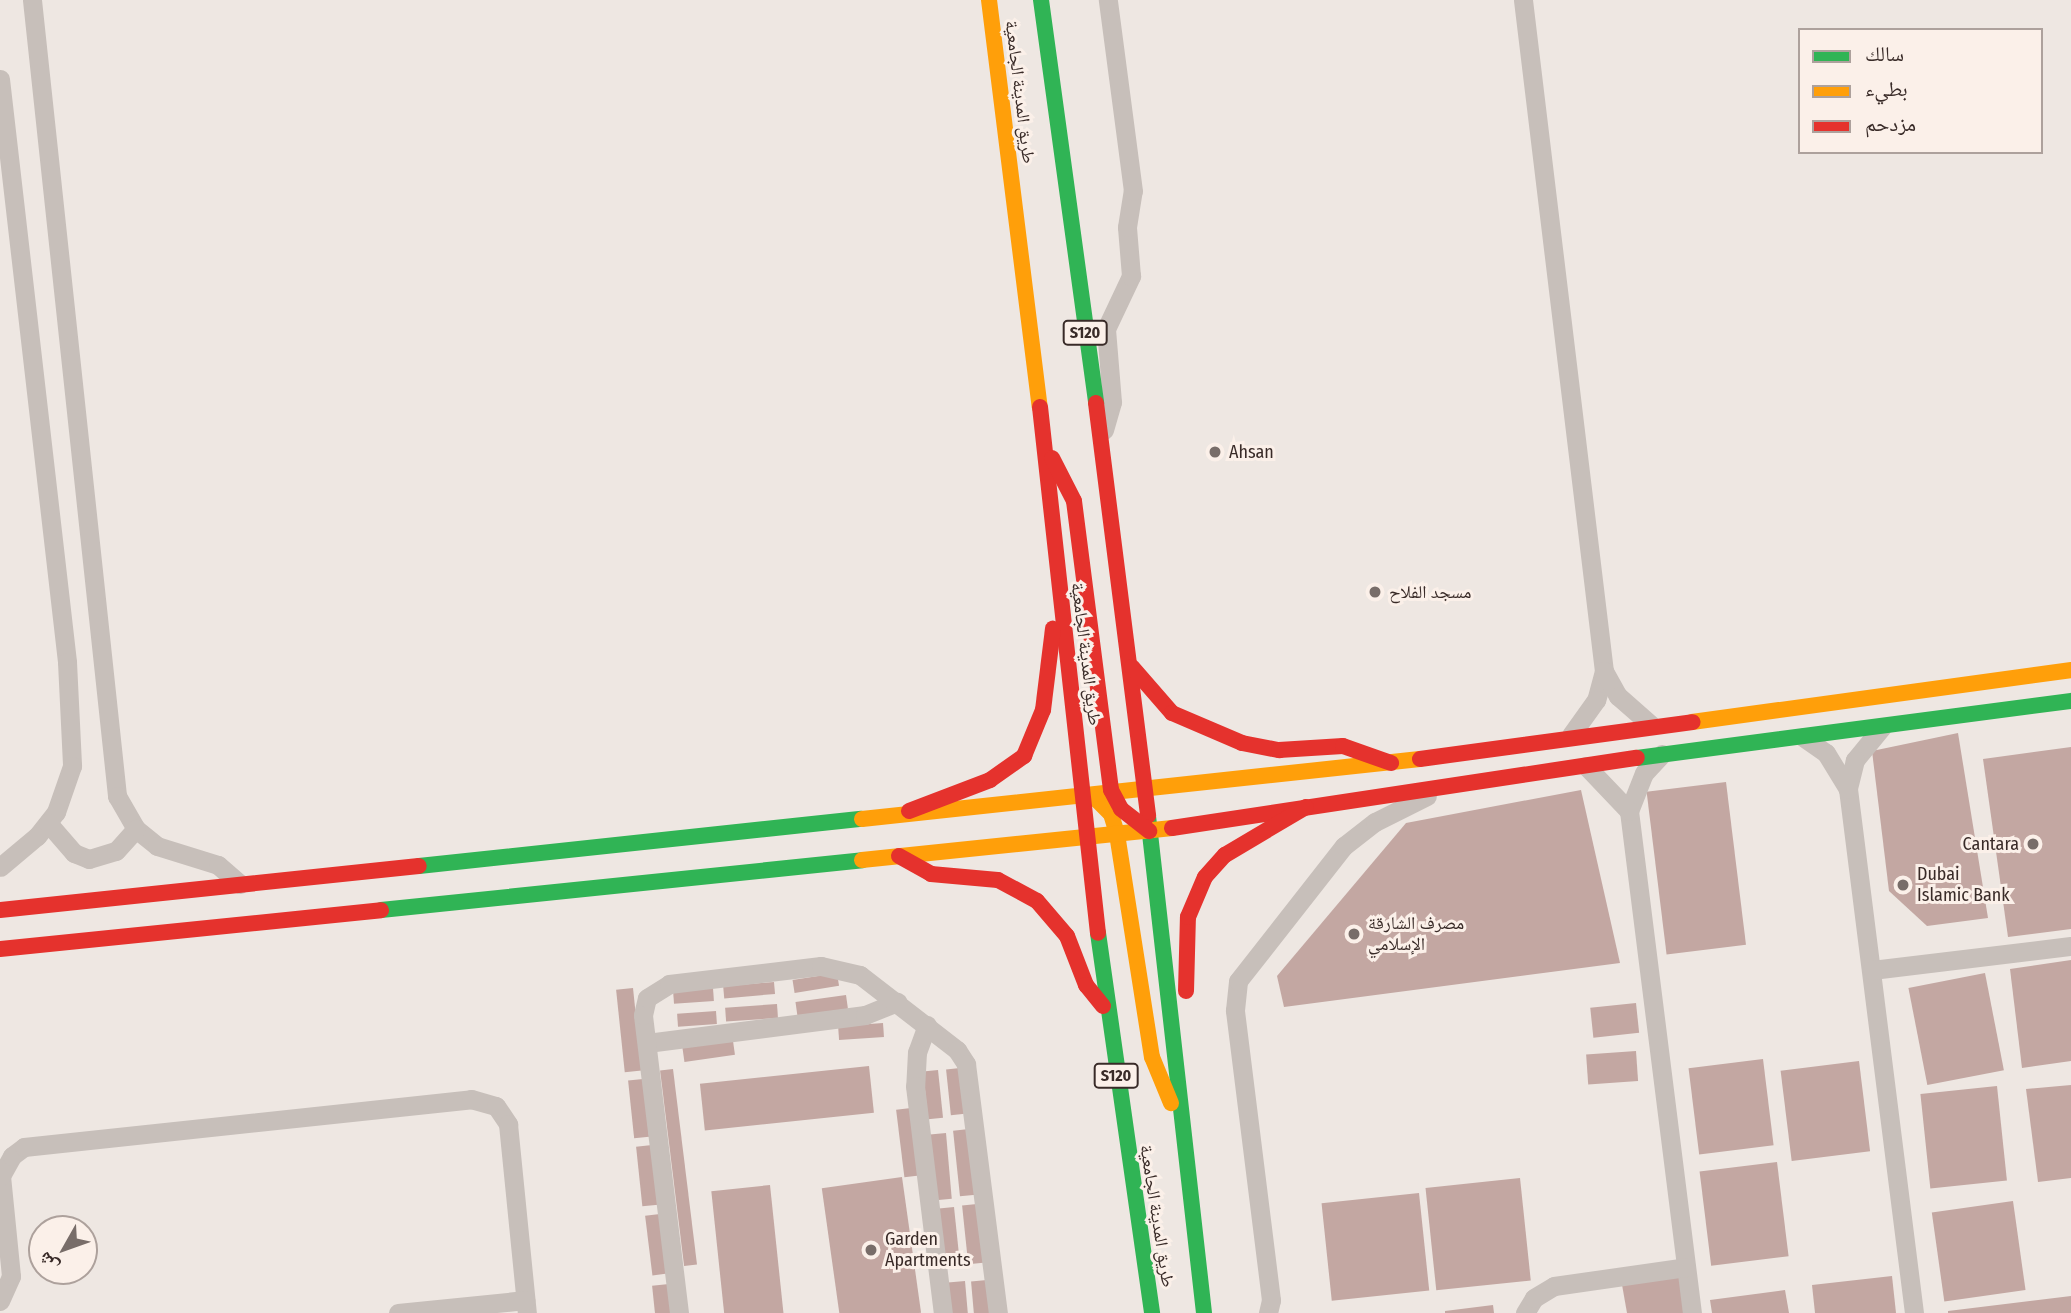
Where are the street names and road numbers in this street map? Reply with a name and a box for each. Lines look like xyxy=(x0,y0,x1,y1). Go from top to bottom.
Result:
street label: طريق المدينة الجامعية xyxy=(1001,19,1039,165)
road number: S120 xyxy=(1062,320,1108,346)
street label: طريق المدينة الجامعية xyxy=(1067,581,1105,727)
road number: S120 xyxy=(1093,1064,1139,1088)
street label: طريق المدينة الجامعية xyxy=(1135,1143,1179,1289)

